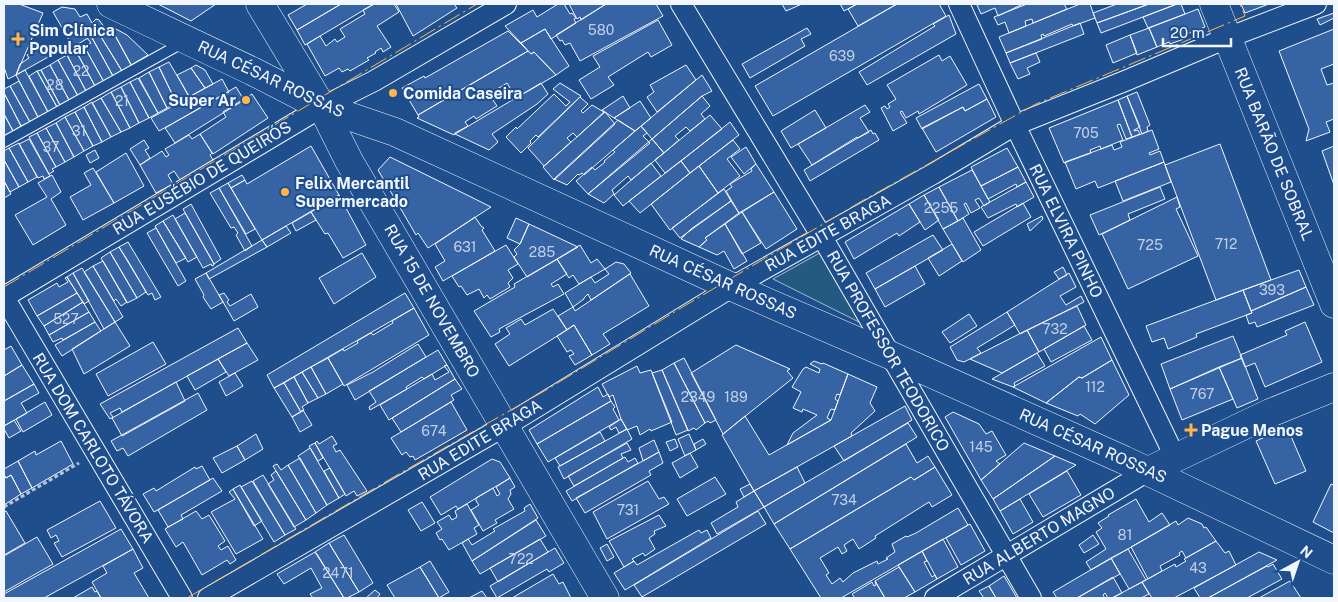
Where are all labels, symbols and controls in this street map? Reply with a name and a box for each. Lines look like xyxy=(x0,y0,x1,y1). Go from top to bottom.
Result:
scale bar xyxy=(1163,15,1230,47)
place label: Sim Clínica Popular xyxy=(29,21,115,58)
house number: 580 xyxy=(588,22,614,38)
text: 20 m xyxy=(1170,24,1205,41)
marker: Sim Clínica Popular xyxy=(11,32,25,46)
street label: RUA CÉSAR ROSSAS xyxy=(195,36,348,121)
house number: 639 xyxy=(829,48,855,64)
house number: 22 xyxy=(73,63,89,79)
street label: RUA BARÃO DE SOBRAL xyxy=(1230,64,1318,243)
house number: 28 xyxy=(46,77,64,93)
place label: Comida Caseira xyxy=(403,84,522,103)
marker: Comida Caseira xyxy=(387,87,399,99)
place label: Super Ar xyxy=(168,91,236,110)
house number: 21 xyxy=(115,93,129,109)
marker: Super Ar xyxy=(240,94,252,106)
street label: RUA EUSÉBIO DE QUEIRÓS xyxy=(109,116,295,239)
house number: 31 xyxy=(72,123,86,139)
house number: 705 xyxy=(1073,125,1099,141)
house number: 37 xyxy=(43,139,59,155)
street label: RUA ELVIRA PINHO xyxy=(1025,161,1107,301)
place label: Felix Mercantil Supermercado xyxy=(295,174,410,211)
marker: Felix Mercantil Supermercado xyxy=(279,186,291,198)
street label: RUA EDITE BRAGA xyxy=(762,190,894,276)
house number: 2255 xyxy=(924,200,958,216)
street label: RUA 15 DE NOVEMBRO xyxy=(380,221,484,381)
house number: 712 xyxy=(1215,236,1237,252)
house number: 725 xyxy=(1137,237,1163,253)
house number: 631 xyxy=(453,239,477,255)
street label: RUA CÉSAR ROSSAS xyxy=(646,240,800,323)
house number: 285 xyxy=(529,244,555,260)
street label: RUA PROFESSOR TEODORICO xyxy=(823,247,953,455)
house number: 393 xyxy=(1259,282,1285,298)
house number: 527 xyxy=(53,311,79,327)
house number: 732 xyxy=(1042,321,1068,337)
street label: RUA DOM CARLOTO TÁVORA xyxy=(29,349,158,546)
house number: 112 xyxy=(1085,379,1105,395)
house number: 767 xyxy=(1190,386,1215,402)
house number: 2349 xyxy=(681,389,716,405)
house number: 189 xyxy=(724,389,748,405)
street label: RUA EDITE BRAGA xyxy=(415,396,545,484)
street label: RUA CÉSAR ROSSAS xyxy=(1016,404,1170,487)
place label: Pague Menos xyxy=(1201,421,1303,440)
house number: 674 xyxy=(421,423,447,439)
marker: Pague Menos xyxy=(1185,424,1197,436)
house number: 145 xyxy=(969,439,993,455)
street label: RUA ALBERTO MAGNO xyxy=(959,483,1119,589)
house number: 734 xyxy=(831,492,857,508)
house number: 731 xyxy=(617,502,639,518)
house number: 81 xyxy=(1118,527,1132,543)
north arrow xyxy=(1273,537,1323,587)
text: N xyxy=(1297,542,1316,562)
house number: 722 xyxy=(508,551,534,567)
house number: 43 xyxy=(1189,560,1207,576)
house number: 2471 xyxy=(322,565,354,581)

